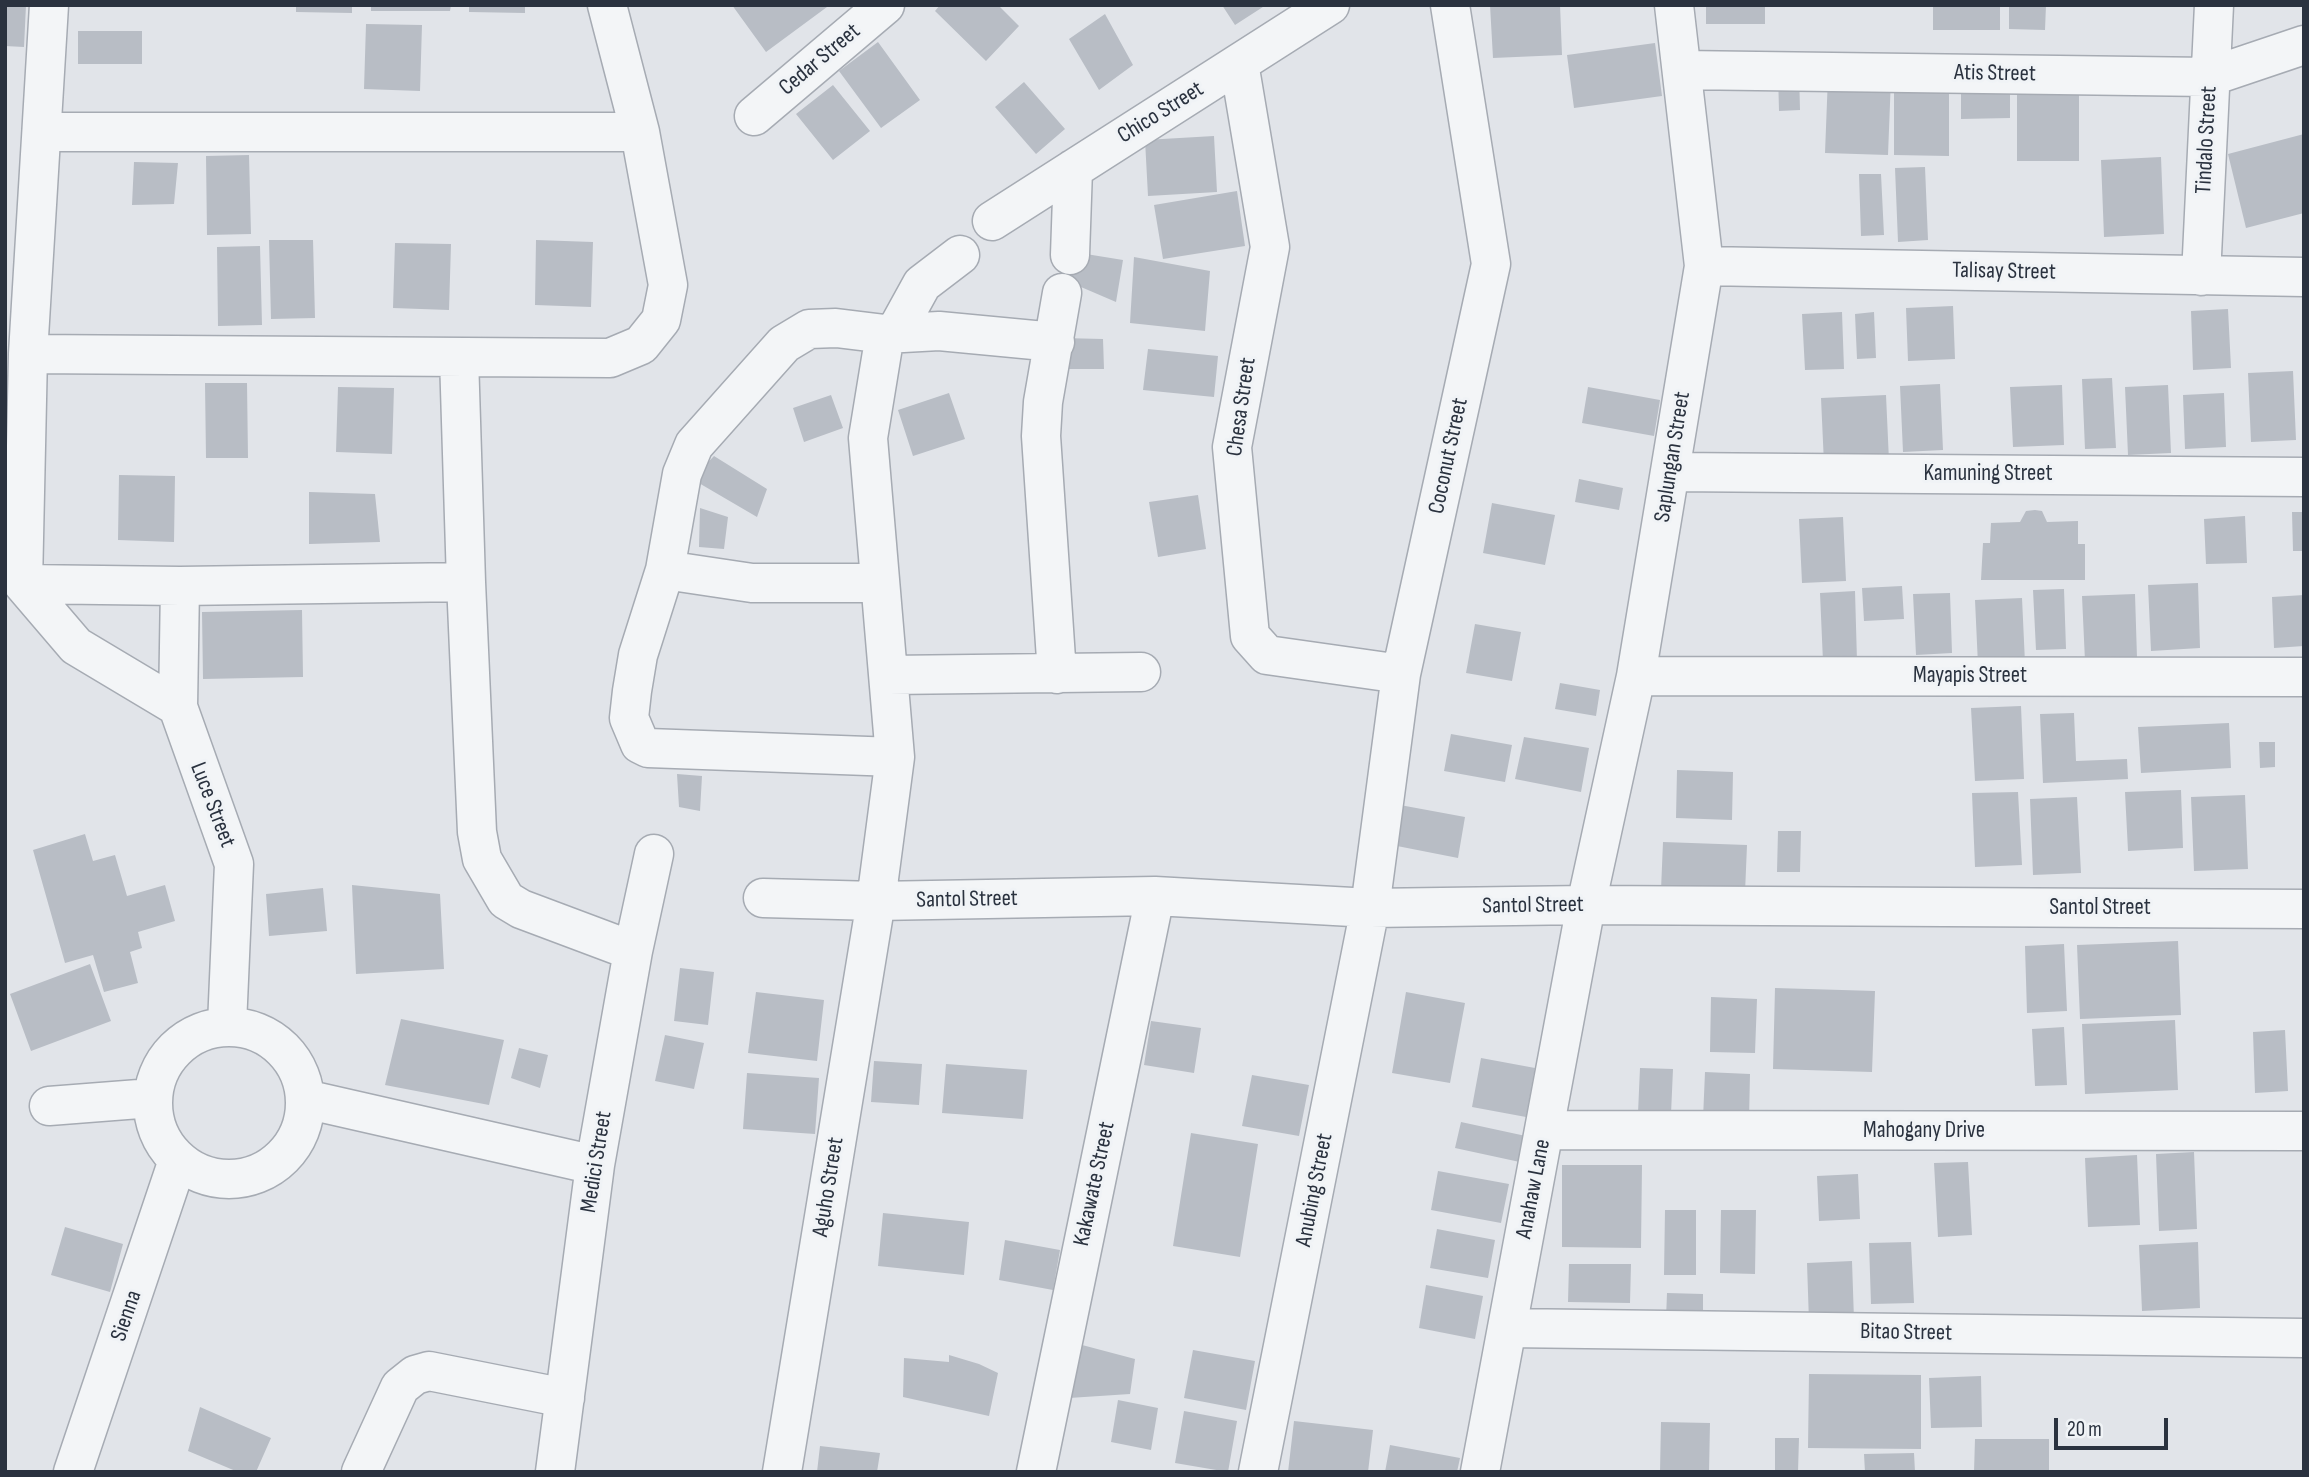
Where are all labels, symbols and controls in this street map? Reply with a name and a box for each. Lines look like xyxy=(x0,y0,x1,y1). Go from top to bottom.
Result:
street label: Cedar Street xyxy=(774,18,866,102)
street label: Atis Street xyxy=(1954,59,2036,89)
street label: Chico Street xyxy=(1113,76,1209,150)
street label: Tindalo Street xyxy=(2190,85,2224,195)
street label: Talisay Street xyxy=(1952,257,2056,287)
street label: Chesa Street xyxy=(1221,356,1263,458)
street label: Saplungan Street xyxy=(1649,390,1697,524)
street label: Coconut Street xyxy=(1423,396,1475,516)
street label: Kamuning Street xyxy=(1924,460,2052,488)
street label: Mayapis Street xyxy=(1913,662,2027,690)
street label: Luce Street xyxy=(183,759,241,851)
street label: Santol Street xyxy=(916,885,1018,915)
street label: Santol Street xyxy=(1482,891,1584,921)
street label: Santol Street xyxy=(2049,894,2151,922)
street label: Medici Street xyxy=(575,1109,619,1215)
street label: Mahogany Drive xyxy=(1863,1117,1985,1145)
street label: Kakawate Street xyxy=(1068,1119,1122,1249)
street label: Anubing Street xyxy=(1291,1131,1339,1249)
street label: Aguho Street xyxy=(808,1135,850,1239)
street label: Anahaw Lane xyxy=(1511,1137,1557,1241)
street label: Sienna xyxy=(106,1287,148,1345)
street label: Bitao Street xyxy=(1860,1318,1952,1348)
scale bar xyxy=(2057,1404,2171,1448)
text: 20 m xyxy=(2067,1417,2102,1442)

